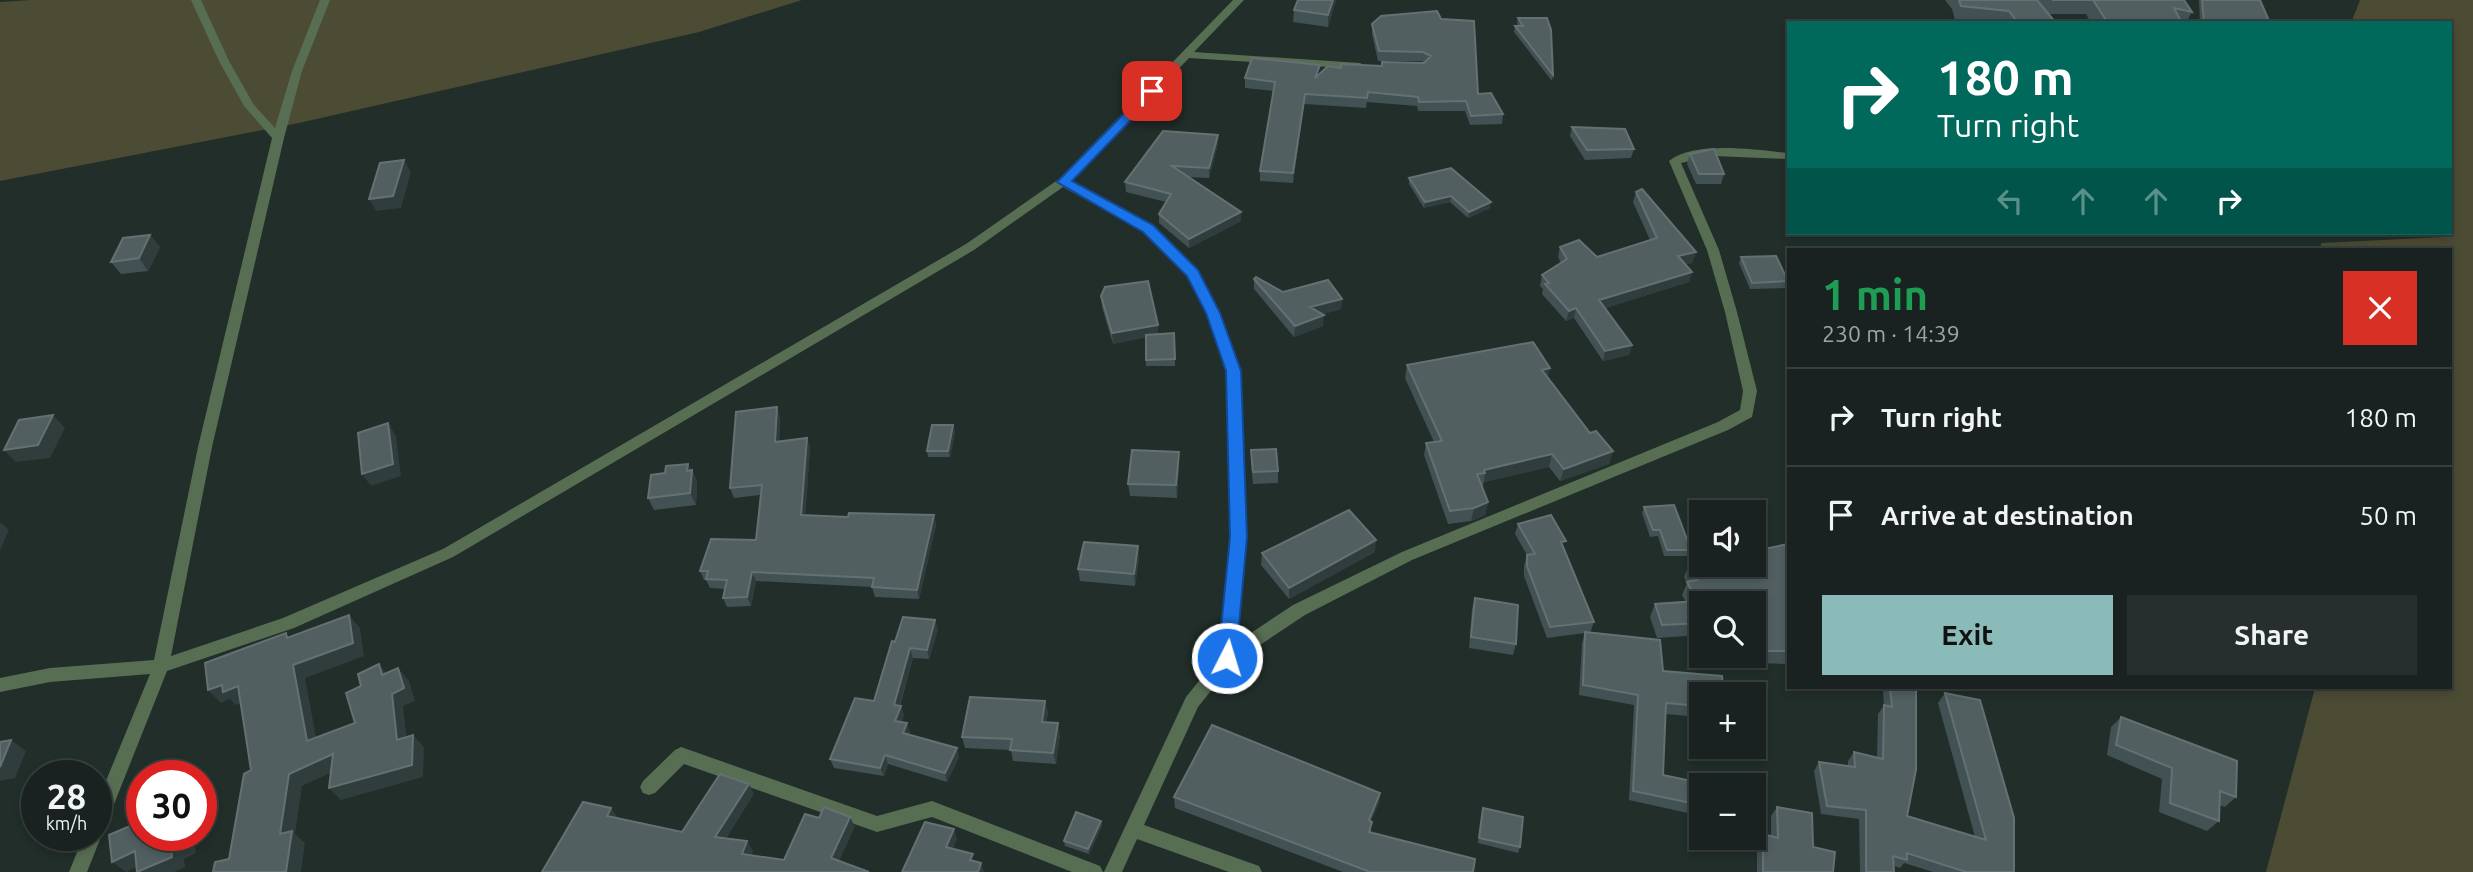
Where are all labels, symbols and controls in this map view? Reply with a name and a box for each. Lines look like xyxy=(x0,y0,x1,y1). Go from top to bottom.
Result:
icon: right xyxy=(1822,49,1913,140)
text: 180 m xyxy=(1937,49,2074,104)
pin xyxy=(1122,61,1182,121)
icon: arrive xyxy=(1133,72,1171,110)
text: Turn right xyxy=(1937,107,2079,143)
icon: left xyxy=(1991,182,2029,220)
icon: ahead xyxy=(2064,182,2102,220)
icon: ahead xyxy=(2137,182,2175,220)
icon: right xyxy=(2210,182,2248,220)
text: 1 min xyxy=(1822,271,1928,318)
button: close xyxy=(2343,271,2417,345)
text: 230 m · 14:39 xyxy=(1822,321,1960,346)
icon: right xyxy=(1822,398,1860,436)
text: Turn right xyxy=(1881,403,2002,432)
text: 180 m xyxy=(2345,403,2417,432)
icon: arrive xyxy=(1822,496,1860,534)
map controls xyxy=(1689,500,1766,850)
button: sound xyxy=(1689,500,1766,577)
text: Arrive at destination xyxy=(1881,501,2134,530)
text: 50 m xyxy=(2359,501,2417,530)
button: search xyxy=(1689,591,1766,668)
button: Exit xyxy=(1822,595,2113,675)
button: Share xyxy=(2127,595,2417,675)
position arrow xyxy=(1190,621,1264,695)
button: + xyxy=(1689,682,1766,759)
speed limit sign: 30 xyxy=(126,760,217,851)
button: − xyxy=(1689,773,1766,850)
text: 28 xyxy=(47,776,86,816)
text: km/h xyxy=(46,813,87,833)

